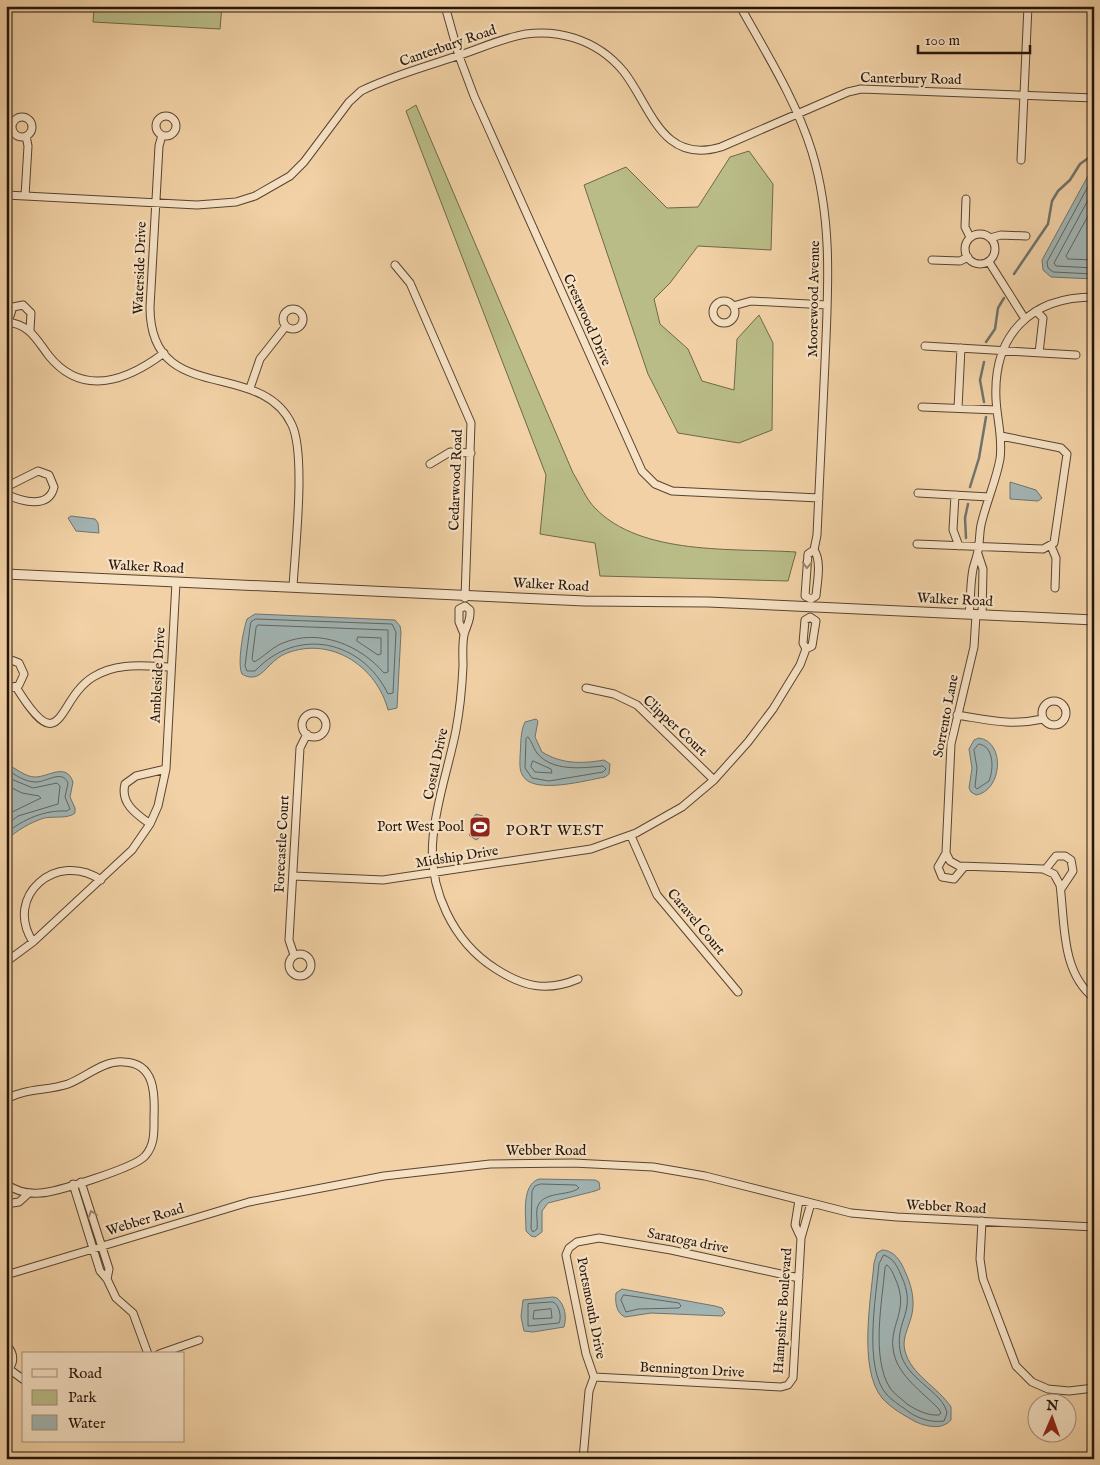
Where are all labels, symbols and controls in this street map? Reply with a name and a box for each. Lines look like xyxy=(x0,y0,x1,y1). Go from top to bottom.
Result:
street label: Canterbury Road xyxy=(397,21,499,71)
scale bar xyxy=(918,22,1030,54)
text: 100 m xyxy=(925,31,961,50)
street label: Canterbury Road xyxy=(860,69,962,89)
street label: Waterside Drive xyxy=(129,221,151,315)
street label: Moorewood Avenue xyxy=(804,240,824,358)
street label: Crestwood Drive xyxy=(559,271,615,369)
street label: Cedarwood Road xyxy=(445,428,467,531)
street label: Walker Road xyxy=(108,556,185,578)
one-way arrow xyxy=(802,562,813,570)
street label: Walker Road xyxy=(513,574,590,596)
street label: Walker Road xyxy=(917,589,994,611)
street label: Ambleside Drive xyxy=(146,626,170,724)
street label: Sorrento Lane xyxy=(929,672,963,759)
street label: Clipper Court xyxy=(639,691,711,761)
street label: Costal Drive xyxy=(420,726,452,801)
street label: Forecastle Court xyxy=(270,795,294,893)
sports icon: Port West Pool xyxy=(468,815,492,839)
place label: Port West Pool xyxy=(377,818,464,836)
district label: PORT WEST xyxy=(506,821,604,840)
street label: Midship Drive xyxy=(414,841,500,872)
street label: Caravel Court xyxy=(663,885,729,959)
street label: Webber Road xyxy=(506,1142,587,1160)
street label: Webber Road xyxy=(905,1196,987,1218)
street label: Webber Road xyxy=(104,1199,187,1240)
one-way arrow xyxy=(87,1210,97,1219)
street label: Saratoga drive xyxy=(646,1224,731,1258)
street label: Hampshire Boulevard xyxy=(770,1247,796,1375)
street label: Portsmouth Drive xyxy=(572,1255,610,1361)
legend xyxy=(22,1352,185,1442)
street label: Bennington Drive xyxy=(639,1358,745,1382)
text: Road xyxy=(68,1364,103,1383)
text: Park xyxy=(68,1388,98,1407)
north arrow xyxy=(1028,1392,1078,1442)
text: N xyxy=(1045,1397,1059,1415)
text: Water xyxy=(68,1414,106,1433)

